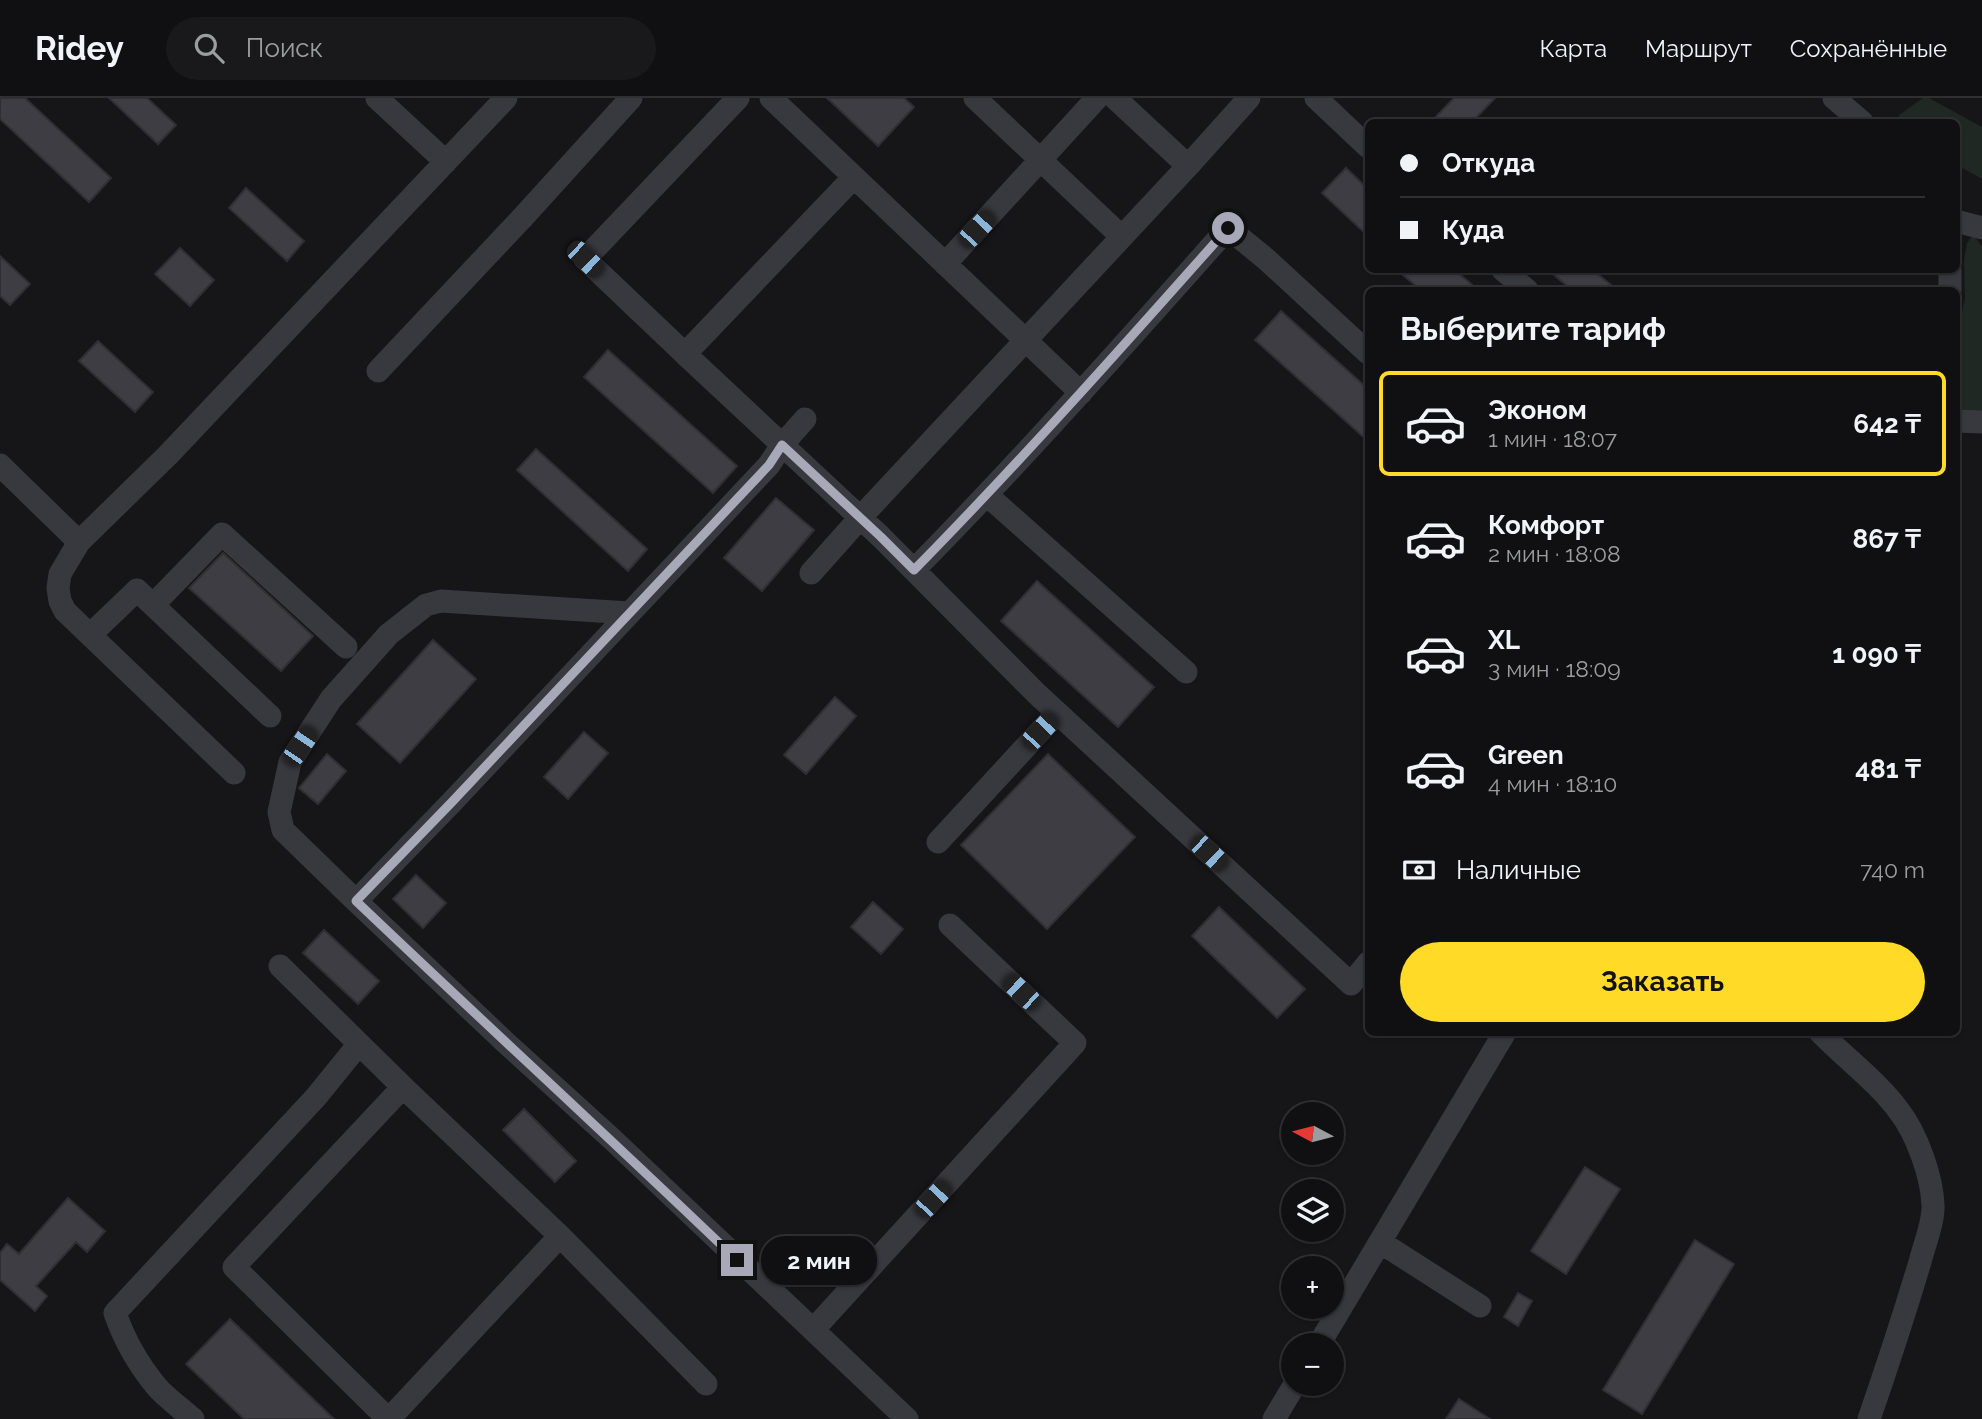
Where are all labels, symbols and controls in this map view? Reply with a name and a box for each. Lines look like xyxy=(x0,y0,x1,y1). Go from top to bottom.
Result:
search box xyxy=(166,17,656,80)
text: Ridey xyxy=(35,29,124,68)
icon: search xyxy=(190,29,228,67)
text: Поиск xyxy=(246,33,323,63)
text: Карта xyxy=(1539,34,1607,63)
text: Маршрут xyxy=(1645,34,1752,63)
text: Сохранённые xyxy=(1790,34,1947,63)
text: Откуда xyxy=(1442,148,1535,178)
car xyxy=(955,206,1000,252)
route start xyxy=(1212,212,1244,244)
text: Куда xyxy=(1442,215,1505,245)
car xyxy=(563,237,608,281)
text: Выберите тариф xyxy=(1400,310,1666,347)
icon: car xyxy=(1404,392,1467,455)
text: Эконом xyxy=(1488,395,1587,425)
text: 642 ₸ xyxy=(1853,409,1921,439)
text: 1 мин · 18:07 xyxy=(1488,425,1617,452)
icon: car xyxy=(1404,507,1467,570)
text: Комфорт xyxy=(1488,510,1604,540)
text: 867 ₸ xyxy=(1853,524,1921,554)
text: 2 мин · 18:08 xyxy=(1488,540,1621,567)
icon: car xyxy=(1404,622,1467,685)
text: XL xyxy=(1488,625,1520,655)
text: 1 090 ₸ xyxy=(1832,639,1921,669)
text: 3 мин · 18:09 xyxy=(1488,655,1621,682)
car xyxy=(1018,708,1063,754)
car xyxy=(280,723,321,769)
icon: car xyxy=(1404,737,1467,800)
text: Green xyxy=(1488,740,1564,770)
text: 481 ₸ xyxy=(1855,754,1921,784)
text: 4 мин · 18:10 xyxy=(1488,770,1617,797)
car xyxy=(1187,831,1232,875)
icon: cash xyxy=(1400,851,1438,889)
text: Наличные xyxy=(1456,855,1581,885)
text: 740 m xyxy=(1860,856,1925,883)
button: Заказать xyxy=(1400,942,1925,1022)
car xyxy=(999,970,1044,1014)
north arrow xyxy=(1281,1102,1344,1166)
map controls xyxy=(1281,1102,1344,1396)
car xyxy=(911,1176,956,1222)
button: layers xyxy=(1281,1179,1344,1242)
callout: 2 мин xyxy=(762,1236,877,1284)
route end xyxy=(721,1244,753,1276)
text: 2 мин xyxy=(787,1247,851,1274)
button: + xyxy=(1281,1256,1344,1319)
button: − xyxy=(1281,1333,1344,1396)

